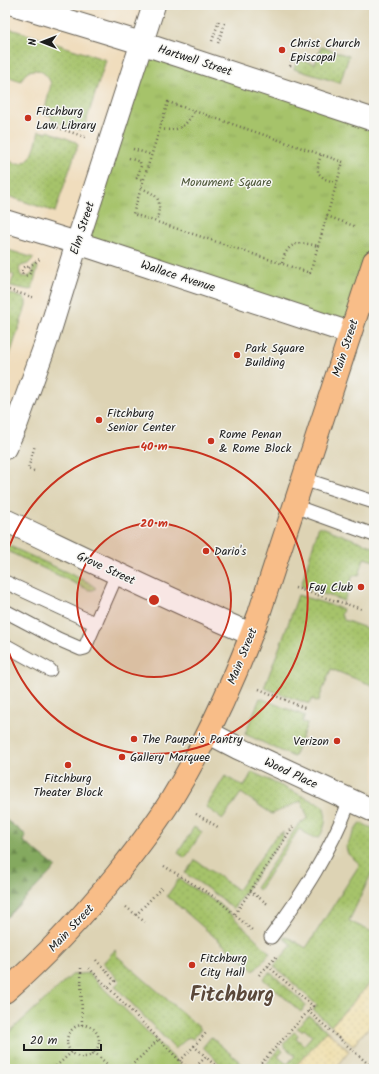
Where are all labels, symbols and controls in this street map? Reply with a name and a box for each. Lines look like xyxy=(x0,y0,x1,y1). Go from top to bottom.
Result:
north arrow xyxy=(22,22,62,62)
place label: Christ Church Episcopal xyxy=(290,34,360,67)
text: N xyxy=(24,38,42,45)
street label: Hartwell Street xyxy=(155,40,235,81)
marker: Christ Church Episcopal xyxy=(277,45,287,55)
place label: Fitchburg Law Library xyxy=(36,102,96,135)
marker: Fitchburg Law Library xyxy=(23,113,33,123)
park label: Monument Square xyxy=(181,173,272,192)
street label: Elm Street xyxy=(65,199,100,257)
street label: Wallace Avenue xyxy=(138,255,218,298)
street label: Main Street xyxy=(327,317,364,379)
place label: Park Square Building xyxy=(245,339,305,372)
marker: Park Square Building xyxy=(232,350,242,360)
place label: Fitchburg Senior Center xyxy=(107,404,176,437)
marker: Fitchburg Senior Center xyxy=(94,415,104,425)
place label: Rome Penan & Rome Block xyxy=(219,425,292,458)
marker: Rome Penan & Rome Block xyxy=(206,436,216,446)
text: 40 m xyxy=(140,437,168,456)
text: 20 m xyxy=(140,514,168,533)
place label: Dario's xyxy=(214,542,246,561)
marker: Dario's xyxy=(201,546,211,556)
street label: Grove Street xyxy=(73,547,138,590)
place label: Fay Club xyxy=(308,578,354,597)
marker: Fay Club xyxy=(356,582,366,592)
centre of rings xyxy=(147,593,161,607)
street label: Main Street xyxy=(222,625,263,687)
place label: The Pauper's Pantry xyxy=(142,730,243,749)
place label: Verizon xyxy=(293,732,329,751)
marker: The Pauper's Pantry xyxy=(129,734,139,744)
marker: Verizon xyxy=(332,736,342,746)
place label: Gallery Marquee xyxy=(130,748,211,767)
marker: Gallery Marquee xyxy=(117,752,127,762)
street label: Wood Place xyxy=(261,753,321,794)
marker: Fitchburg Theater Block xyxy=(63,760,73,770)
place label: Fitchburg Theater Block xyxy=(33,769,103,802)
street label: Main Street xyxy=(44,900,99,957)
place label: Fitchburg City Hall xyxy=(200,949,248,982)
marker: Fitchburg City Hall xyxy=(187,960,197,970)
district label: Fitchburg xyxy=(190,980,274,1012)
scale bar xyxy=(24,1026,101,1052)
text: 20 m xyxy=(30,1031,58,1050)

